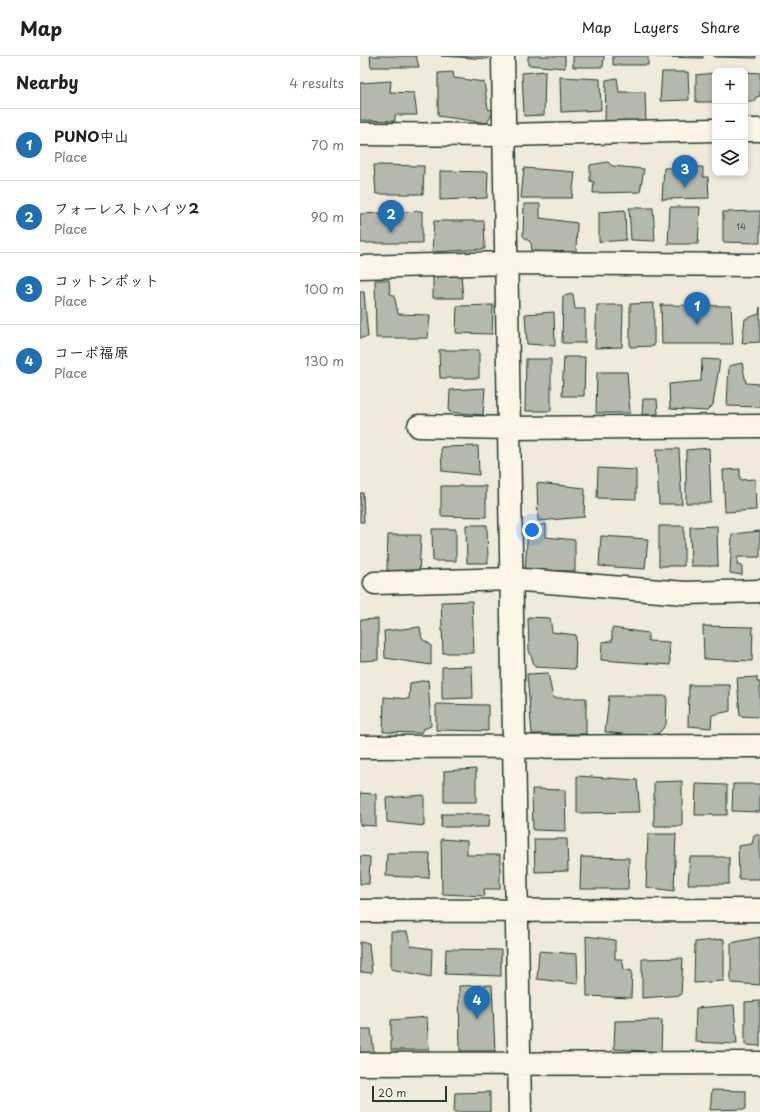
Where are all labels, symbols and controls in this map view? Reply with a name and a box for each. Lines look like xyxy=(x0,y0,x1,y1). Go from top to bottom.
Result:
text: Map xyxy=(20,14,62,42)
text: Map xyxy=(582,17,612,38)
text: Layers xyxy=(634,17,679,38)
text: Share xyxy=(701,17,740,38)
map controls xyxy=(712,68,748,176)
button: + xyxy=(712,68,748,104)
text: Nearby xyxy=(16,69,78,95)
text: 4 results xyxy=(290,73,344,92)
button: − xyxy=(712,104,748,140)
text: PUNO中山 xyxy=(54,124,129,147)
text: 1 xyxy=(26,135,32,154)
text: 70 m xyxy=(311,135,344,154)
button: layers xyxy=(712,140,748,176)
text: Place xyxy=(54,147,87,166)
pin: 3 xyxy=(672,155,698,188)
text: フォーレストハイツ2 xyxy=(54,196,199,219)
pin: 2 xyxy=(378,200,404,233)
text: 2 xyxy=(24,207,34,226)
text: 90 m xyxy=(311,207,344,226)
text: Place xyxy=(54,219,87,238)
house number: 14 xyxy=(736,219,746,233)
text: コットンポット xyxy=(54,268,159,291)
text: 3 xyxy=(25,279,33,298)
text: 100 m xyxy=(304,279,344,298)
text: Place xyxy=(54,291,87,310)
pin: 1 xyxy=(684,292,710,325)
text: コーポ福原 xyxy=(54,340,129,363)
text: 4 xyxy=(25,351,33,370)
text: 130 m xyxy=(305,351,344,370)
text: Place xyxy=(54,363,87,382)
your location xyxy=(522,520,542,540)
pin: 4 xyxy=(464,986,490,1019)
scale bar xyxy=(372,1084,447,1103)
text: 20 m xyxy=(378,1084,406,1101)

